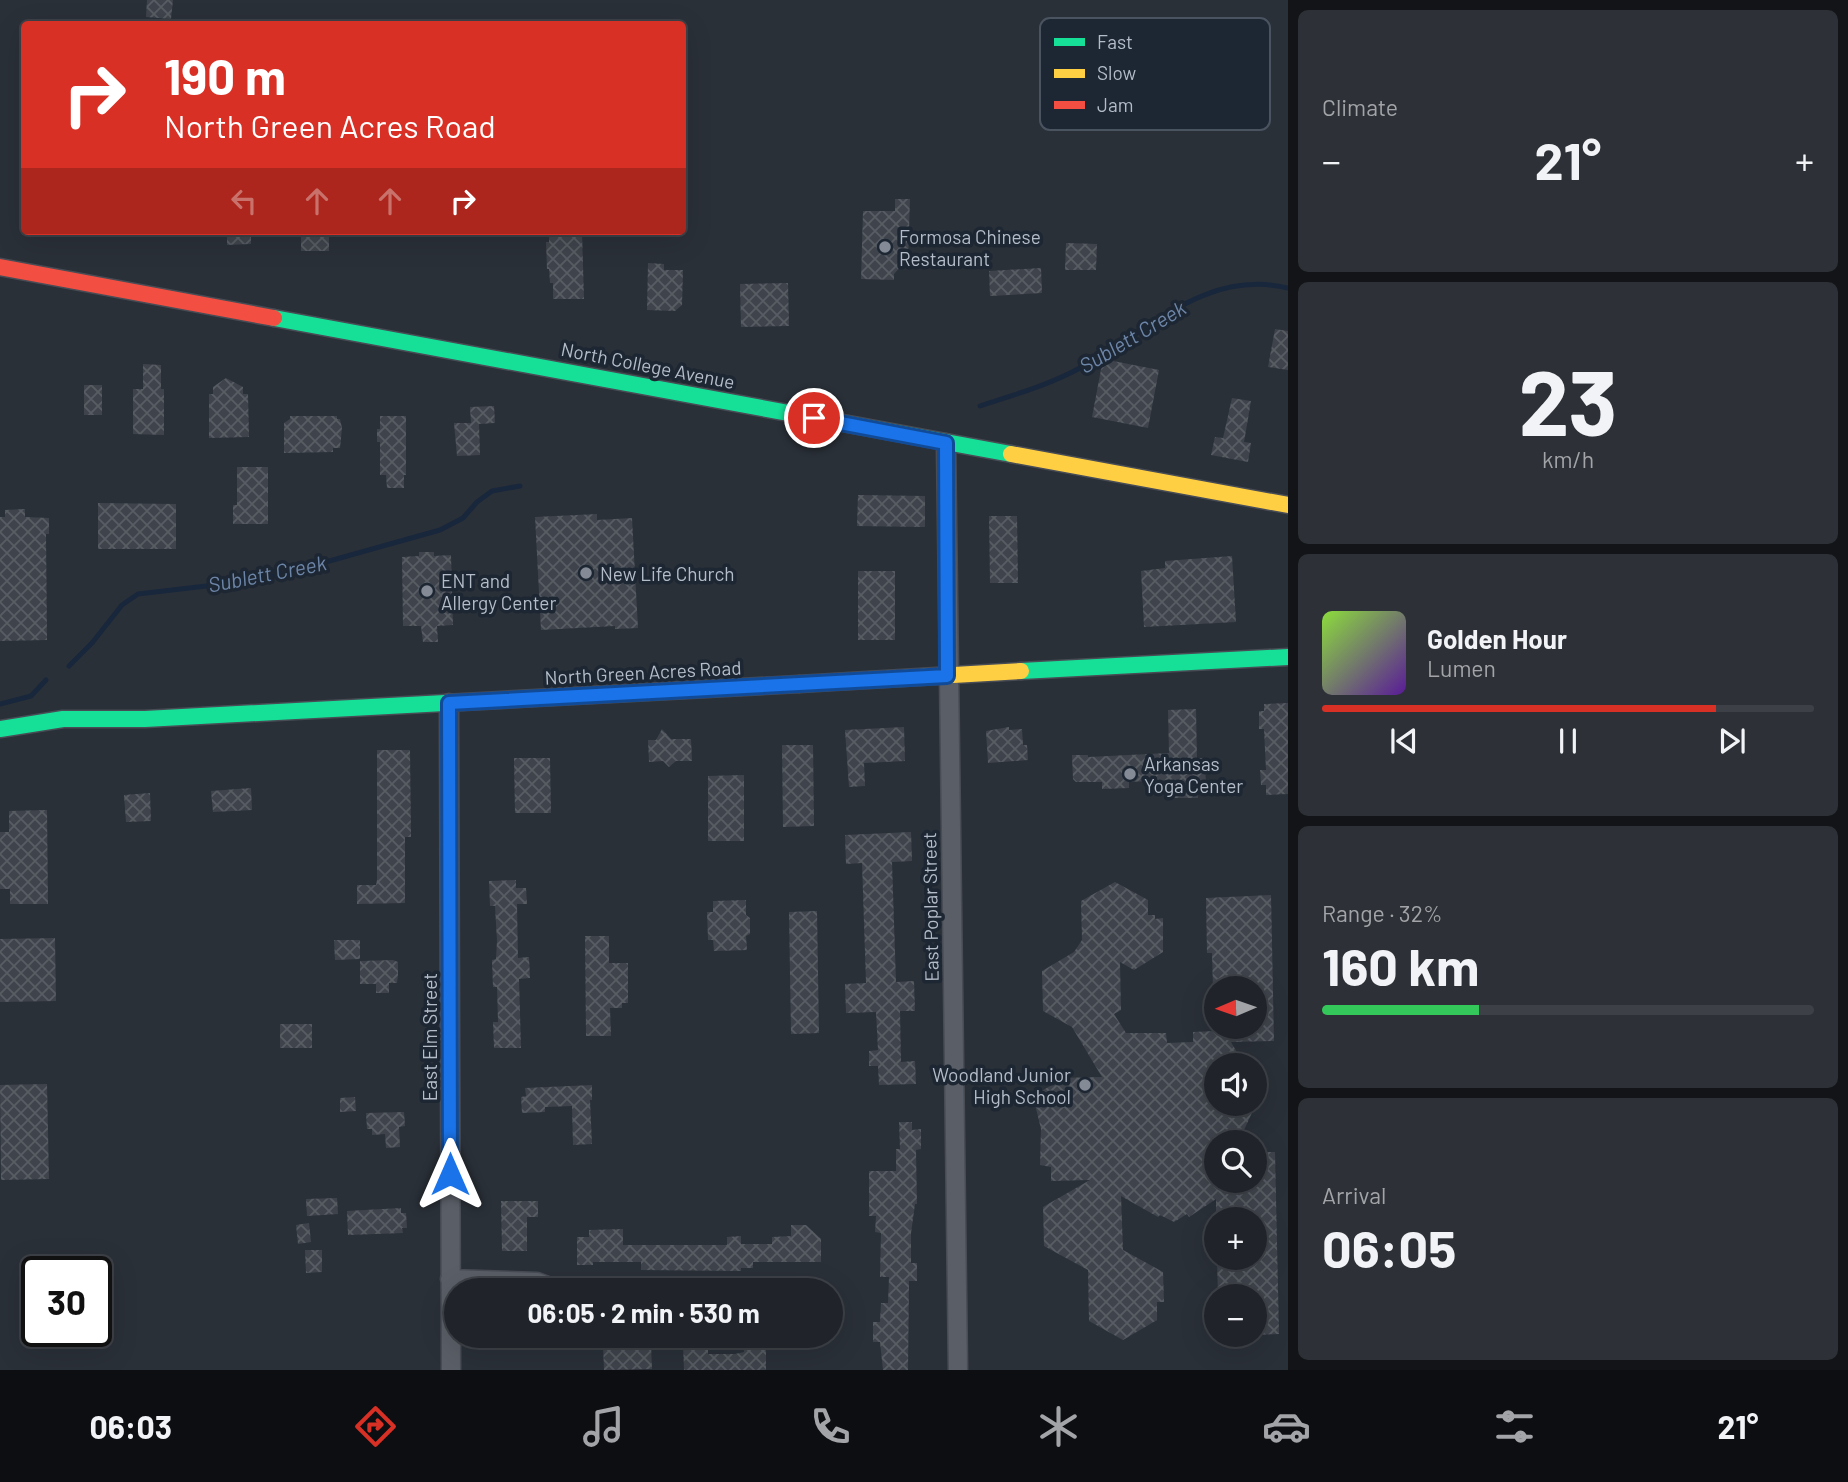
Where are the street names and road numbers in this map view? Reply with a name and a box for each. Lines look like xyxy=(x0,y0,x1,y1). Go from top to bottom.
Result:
street label: North College Avenue xyxy=(559,337,737,393)
street label: North Green Acres Road xyxy=(544,655,742,689)
street label: East Poplar Street xyxy=(917,832,943,982)
street label: East Elm Street xyxy=(418,973,441,1101)

